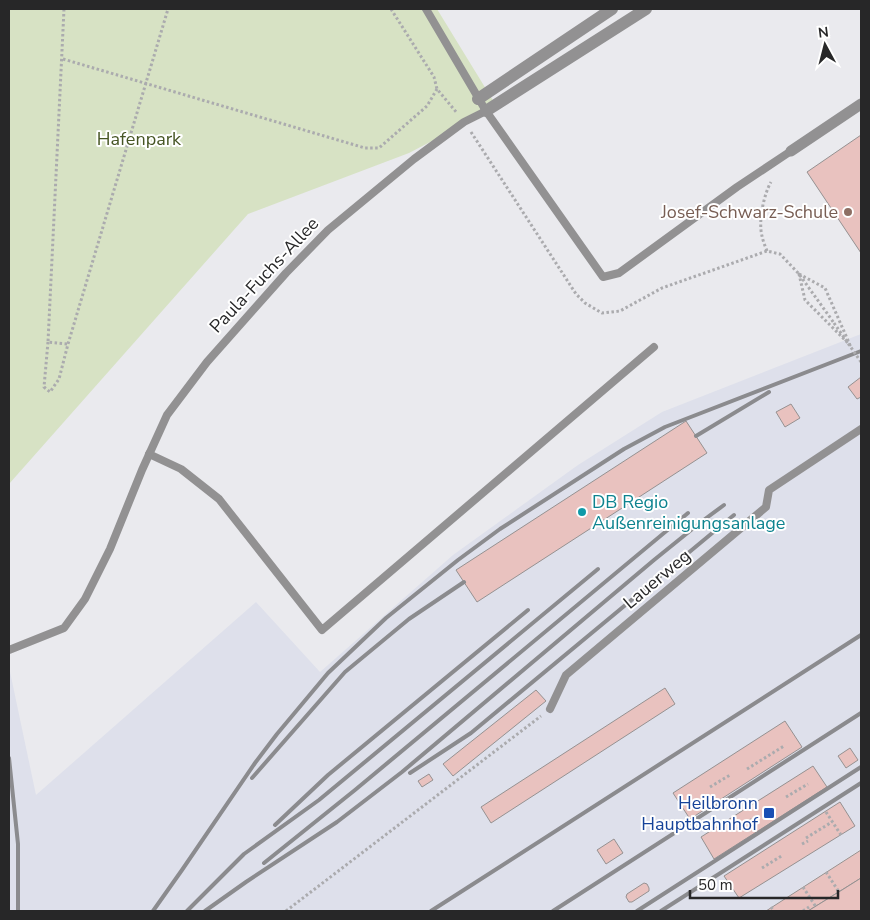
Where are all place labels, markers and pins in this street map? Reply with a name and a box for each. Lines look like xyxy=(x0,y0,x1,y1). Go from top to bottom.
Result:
place label: Josef-Schwarz-Schule xyxy=(660,200,838,224)
marker: Josef-Schwarz-Schule xyxy=(842,206,854,218)
place label: DB Regio Außenreinigungsanlage xyxy=(592,490,785,535)
marker: DB Regio Außenreinigungsanlage xyxy=(576,506,588,518)
place label: Heilbronn Hauptbahnhof xyxy=(641,791,759,836)
marker: Heilbronn Hauptbahnhof xyxy=(762,806,776,820)

